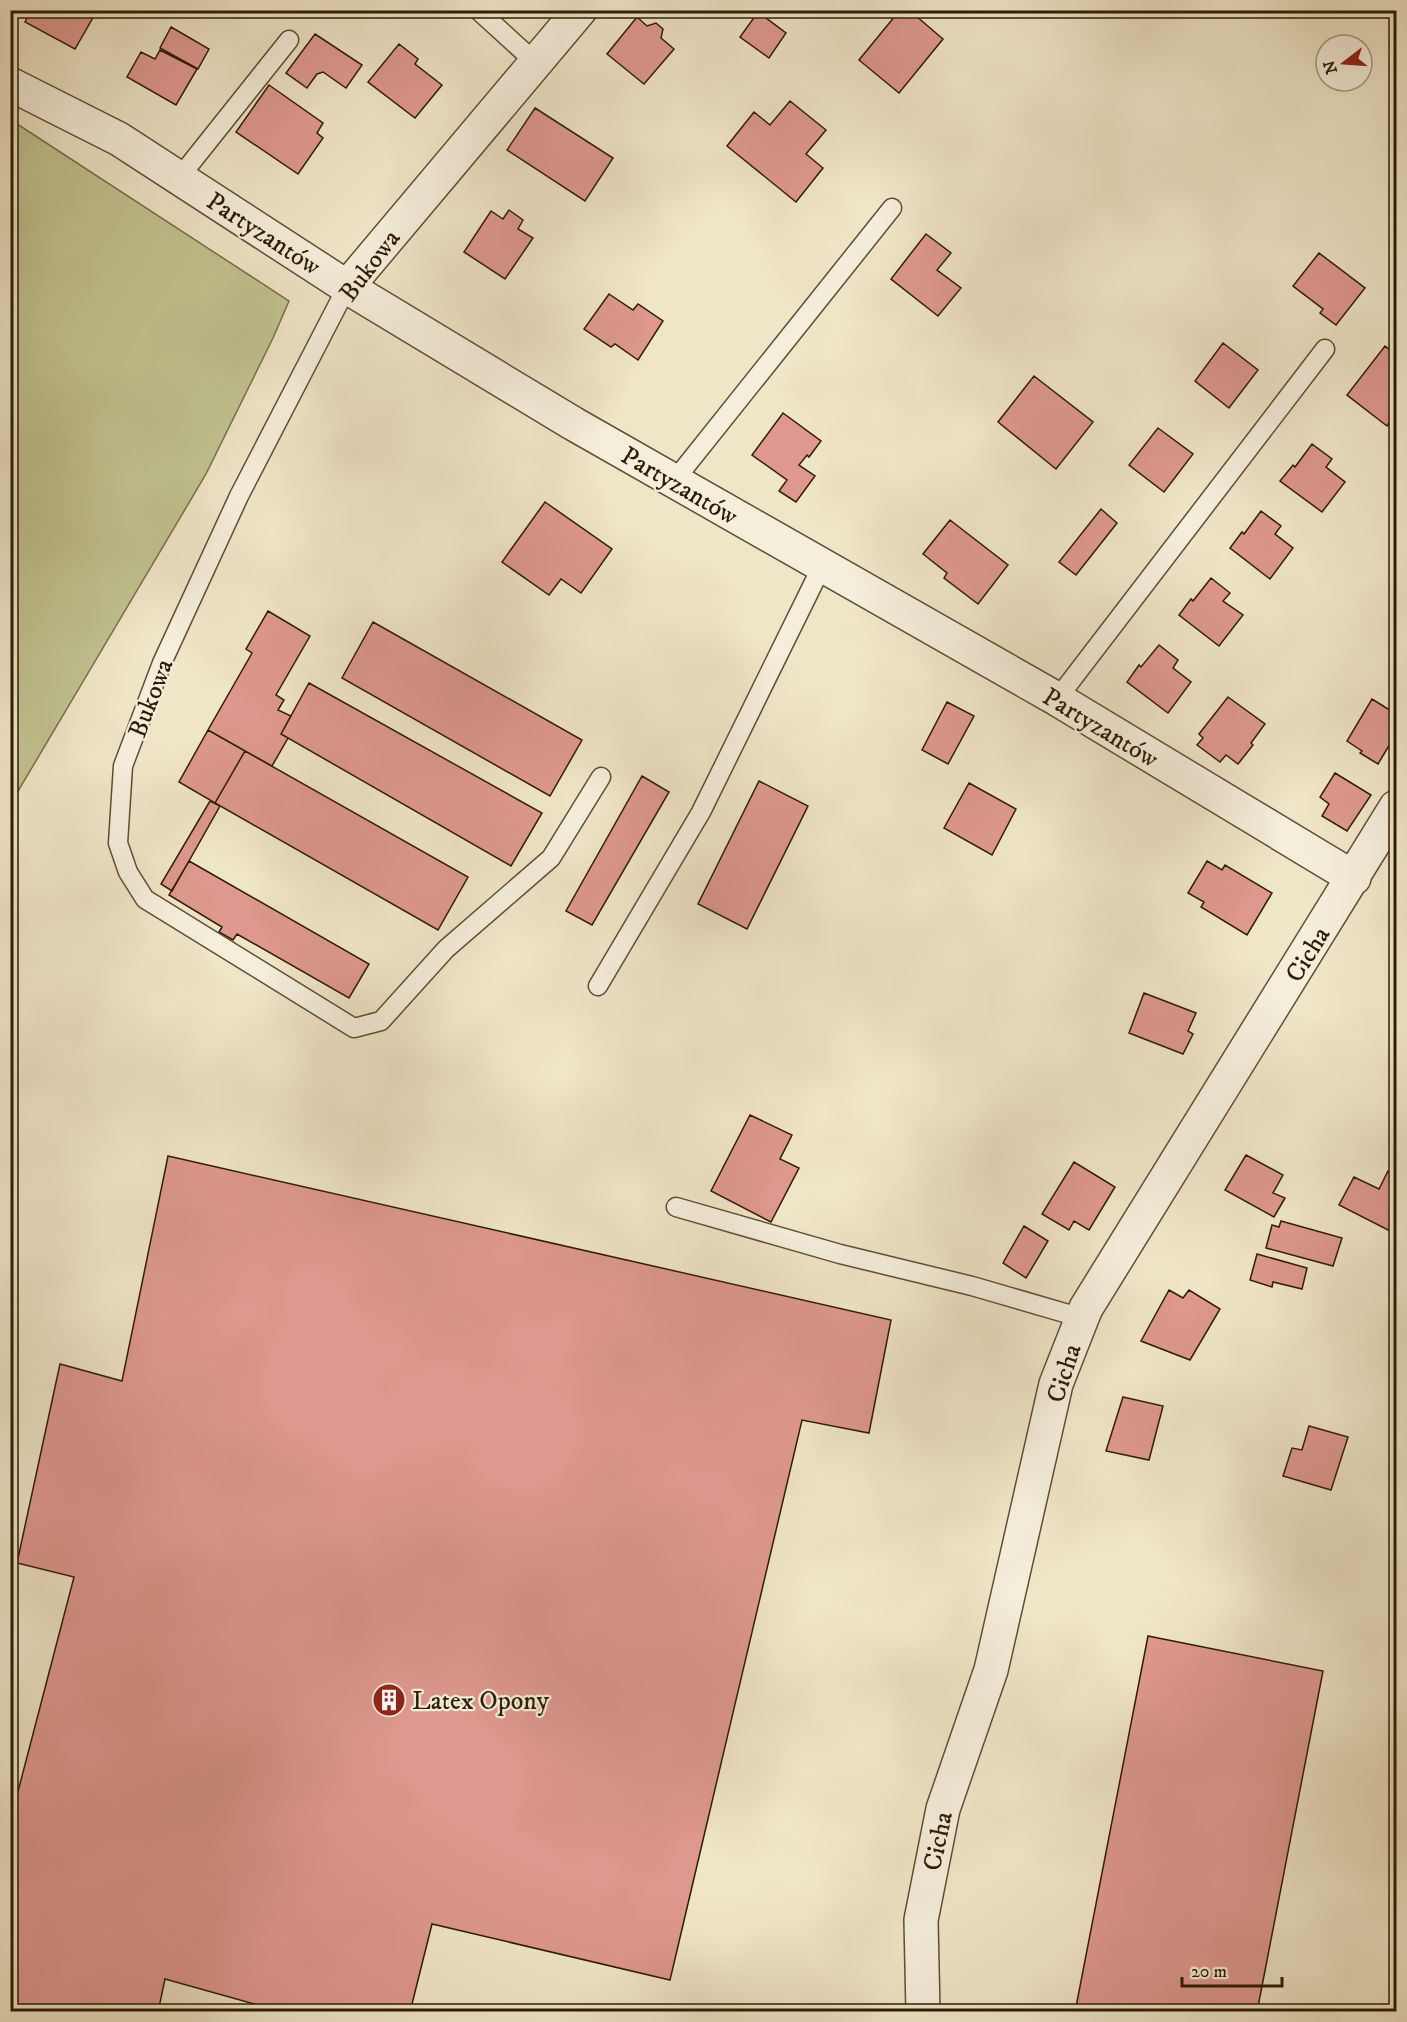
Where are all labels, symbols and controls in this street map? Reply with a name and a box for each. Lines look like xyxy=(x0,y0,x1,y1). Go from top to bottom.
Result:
north arrow xyxy=(1314,33,1374,93)
text: N xyxy=(1319,58,1342,76)
street label: Partyzantów xyxy=(200,185,327,284)
street label: Bukowa xyxy=(332,223,408,309)
street label: Partyzantów xyxy=(615,440,744,533)
street label: Bukowa xyxy=(121,654,181,743)
street label: Partyzantów xyxy=(1036,681,1165,776)
street label: Cicha xyxy=(1278,921,1338,989)
street label: Cicha xyxy=(1039,1340,1089,1407)
building icon: Latex Opony xyxy=(371,1682,407,1718)
place label: Latex Opony xyxy=(412,1685,550,1718)
street label: Cicha xyxy=(916,1809,961,1874)
scale bar xyxy=(1182,1950,1282,1988)
text: 20 m xyxy=(1191,1961,1227,1983)

